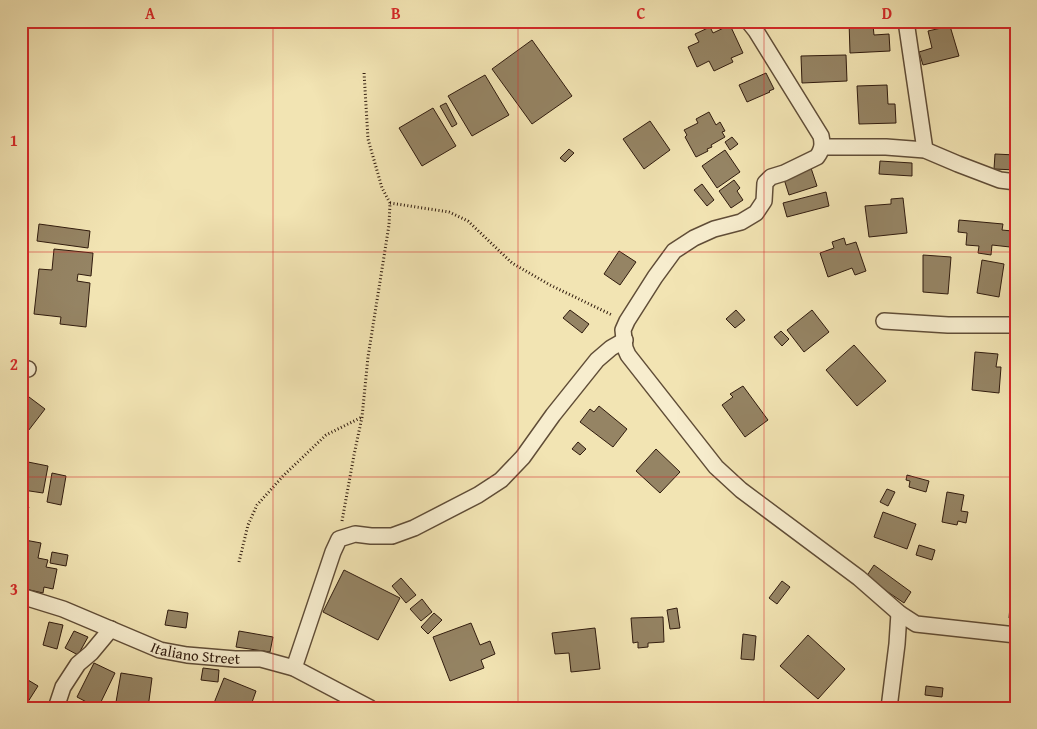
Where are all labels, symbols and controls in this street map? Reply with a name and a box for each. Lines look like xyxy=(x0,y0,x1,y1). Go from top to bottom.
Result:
text: A xyxy=(145,1,156,25)
text: B xyxy=(391,1,401,25)
text: C xyxy=(636,1,646,25)
text: D xyxy=(882,1,892,25)
text: 1 xyxy=(10,128,18,152)
text: 2 xyxy=(10,352,18,376)
text: 3 xyxy=(10,577,18,601)
street label: Italiano Street xyxy=(148,636,241,669)

